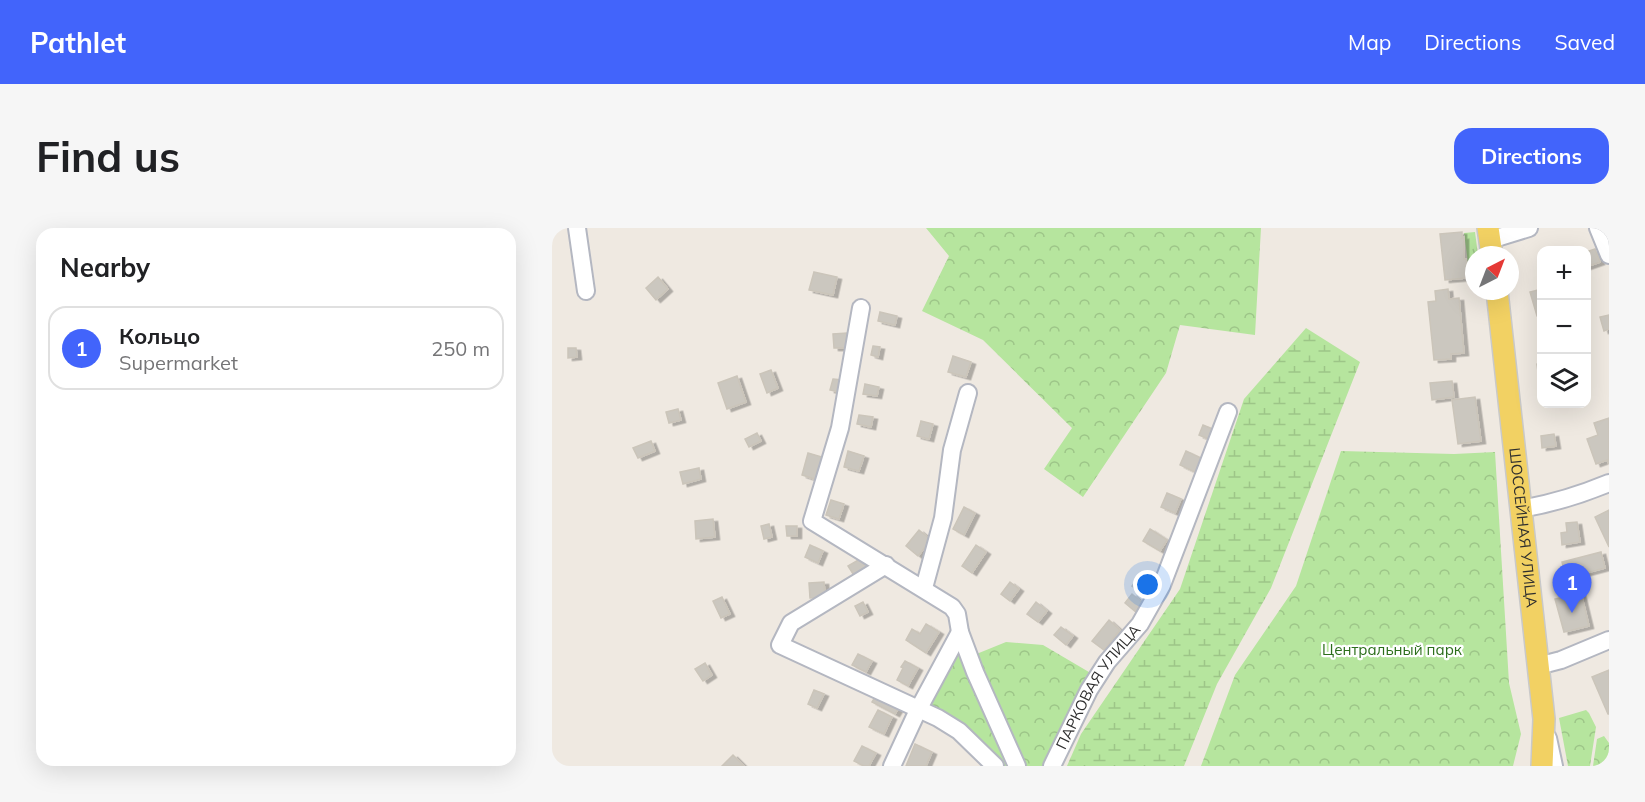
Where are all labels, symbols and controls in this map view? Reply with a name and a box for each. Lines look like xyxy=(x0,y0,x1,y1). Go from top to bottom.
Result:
text: Pathlet xyxy=(30,25,126,60)
text: Map xyxy=(1348,29,1391,55)
text: Directions xyxy=(1424,29,1521,55)
text: Saved xyxy=(1554,29,1615,55)
button: Directions xyxy=(1454,128,1609,184)
text: Find us xyxy=(36,130,180,183)
north arrow xyxy=(1465,246,1519,300)
map controls xyxy=(1537,246,1591,408)
button: + xyxy=(1537,246,1591,300)
text: Nearby xyxy=(60,251,150,284)
button: − xyxy=(1537,300,1591,354)
text: Кольцо xyxy=(119,322,200,350)
text: 1 xyxy=(76,336,88,361)
text: 250 m xyxy=(431,336,490,361)
text: Supermarket xyxy=(119,350,238,375)
button: layers xyxy=(1537,354,1591,408)
street label: ШОССЕЙНАЯ УЛИЦА xyxy=(1505,447,1542,608)
pin: 1 xyxy=(1552,564,1592,613)
your location xyxy=(1133,570,1162,599)
street label: ПАРКОВАЯ УЛИЦА xyxy=(1052,620,1144,752)
park label: Центральный парк xyxy=(1322,640,1463,659)

